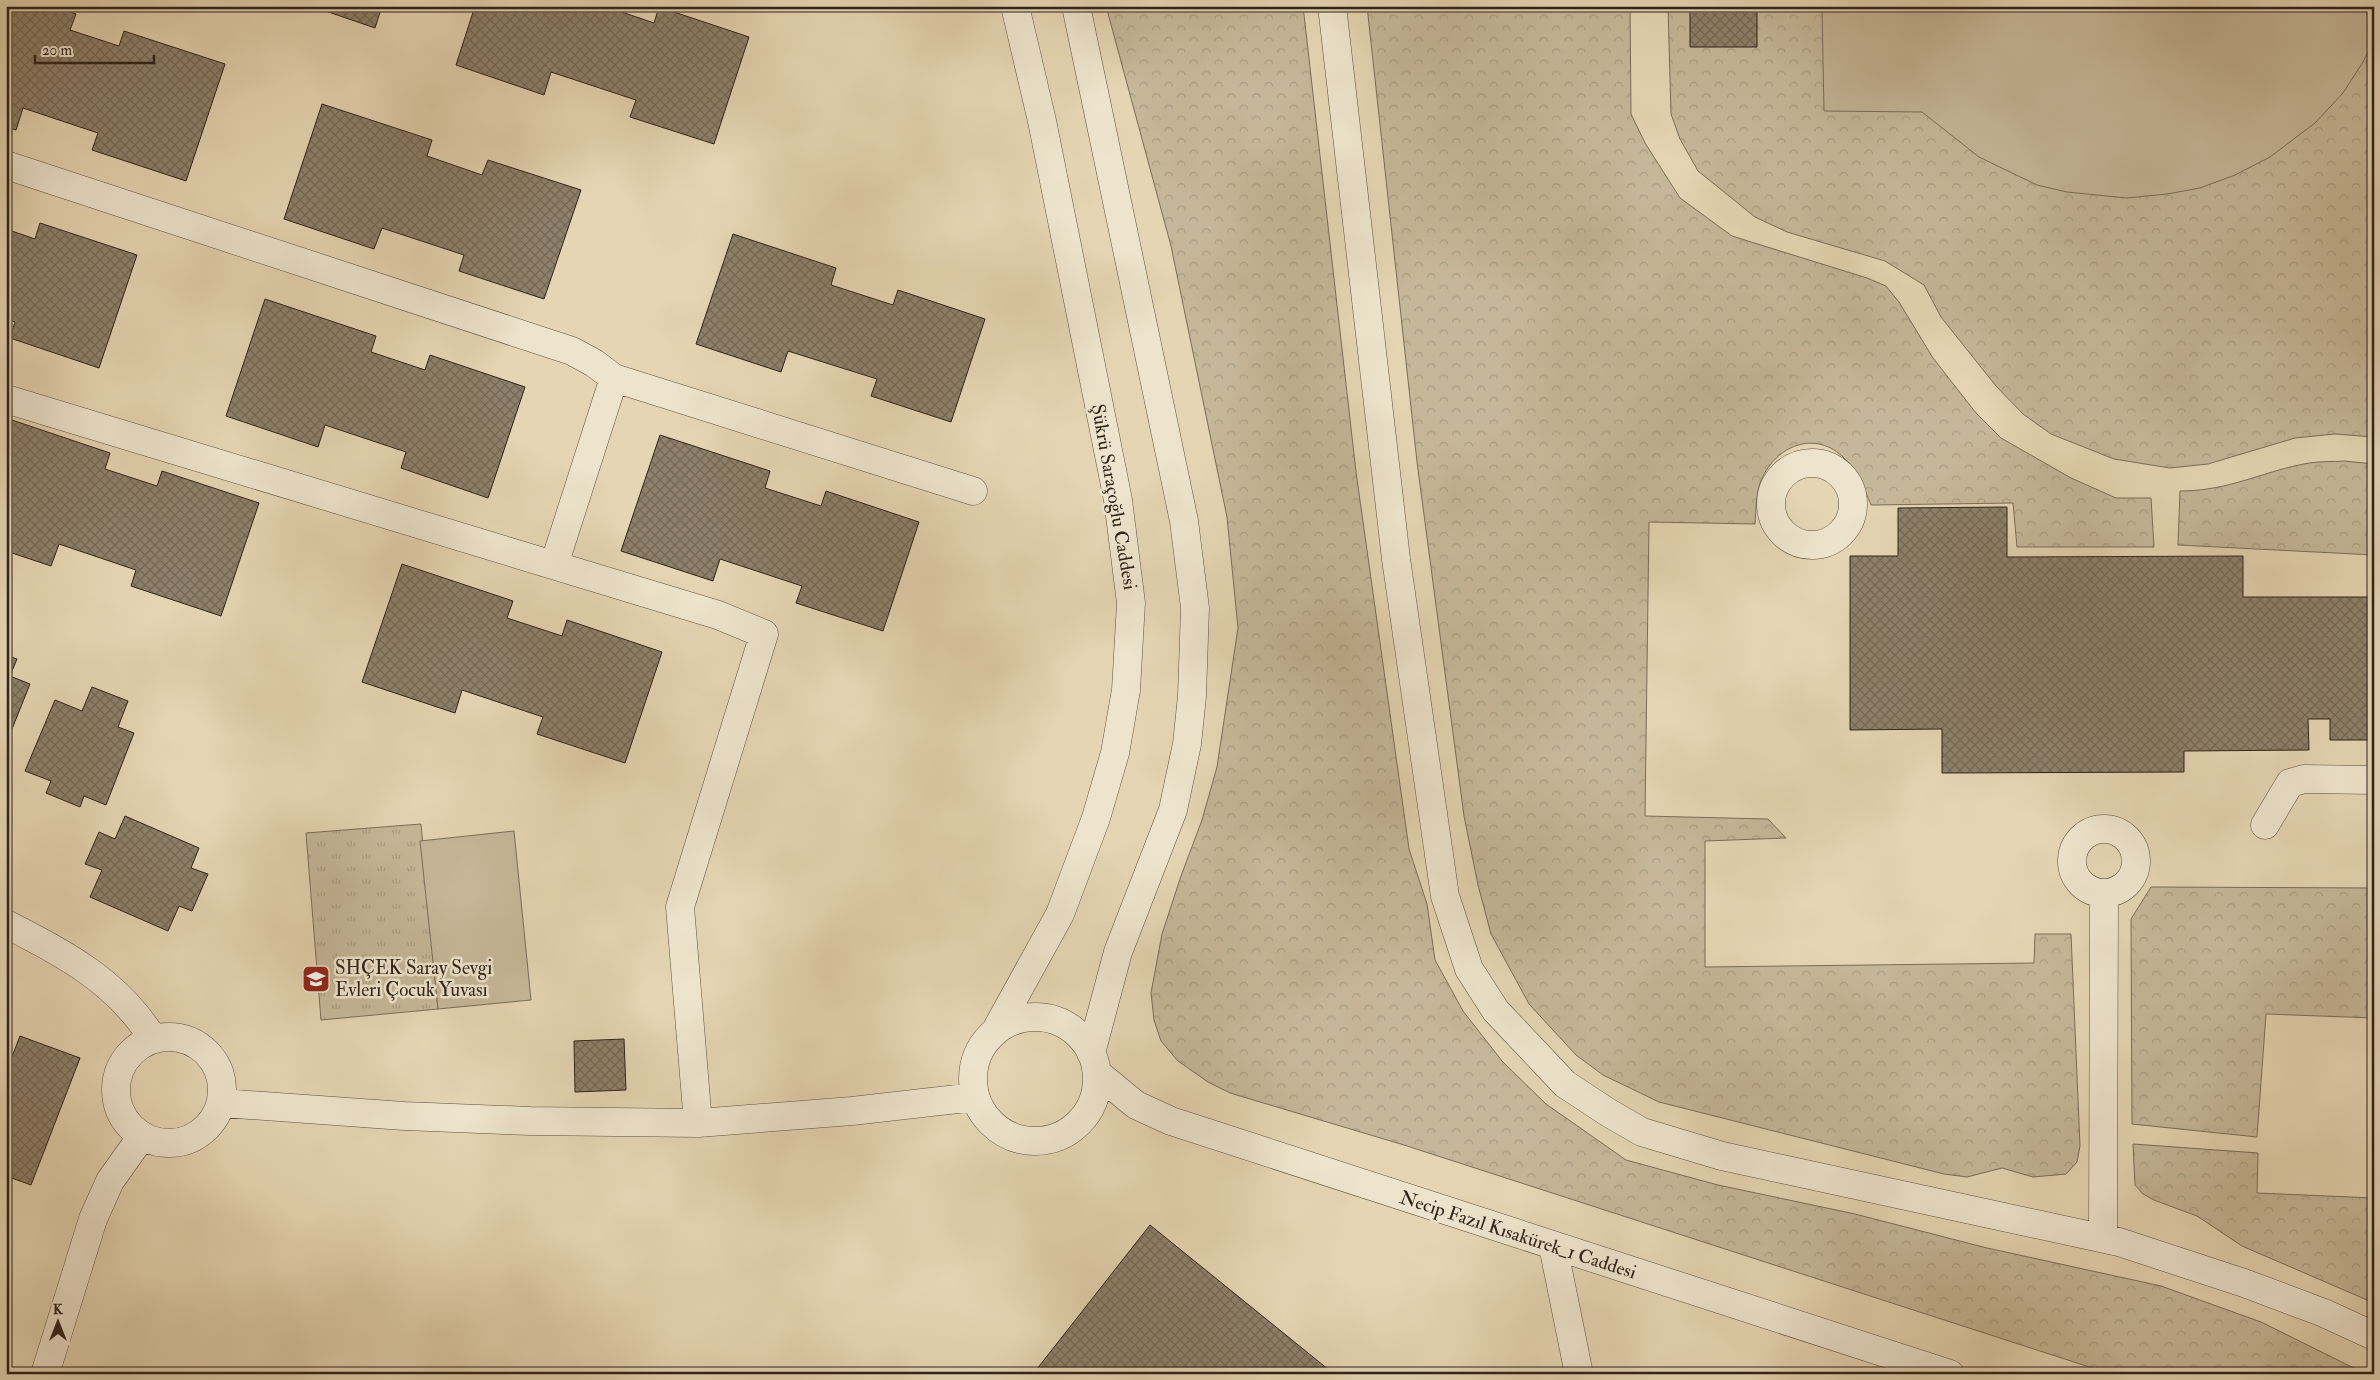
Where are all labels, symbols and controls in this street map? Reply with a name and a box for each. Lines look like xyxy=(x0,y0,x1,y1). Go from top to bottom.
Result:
scale bar xyxy=(35,32,154,64)
text: 20 m xyxy=(42,41,72,60)
street label: Şükrü Saraçoğlu Caddesi xyxy=(1086,402,1142,592)
place label: SHÇEK Saray Sevgi Evleri Çocuk Yuvası xyxy=(335,956,492,1002)
school or university icon: SHÇEK Saray Sevgi Evleri Çocuk Yuvası xyxy=(301,964,331,994)
street label: Necip Fazıl Kısakürek_1 Caddesi xyxy=(1396,1185,1639,1286)
north arrow xyxy=(32,1298,82,1348)
text: K xyxy=(53,1301,64,1318)

